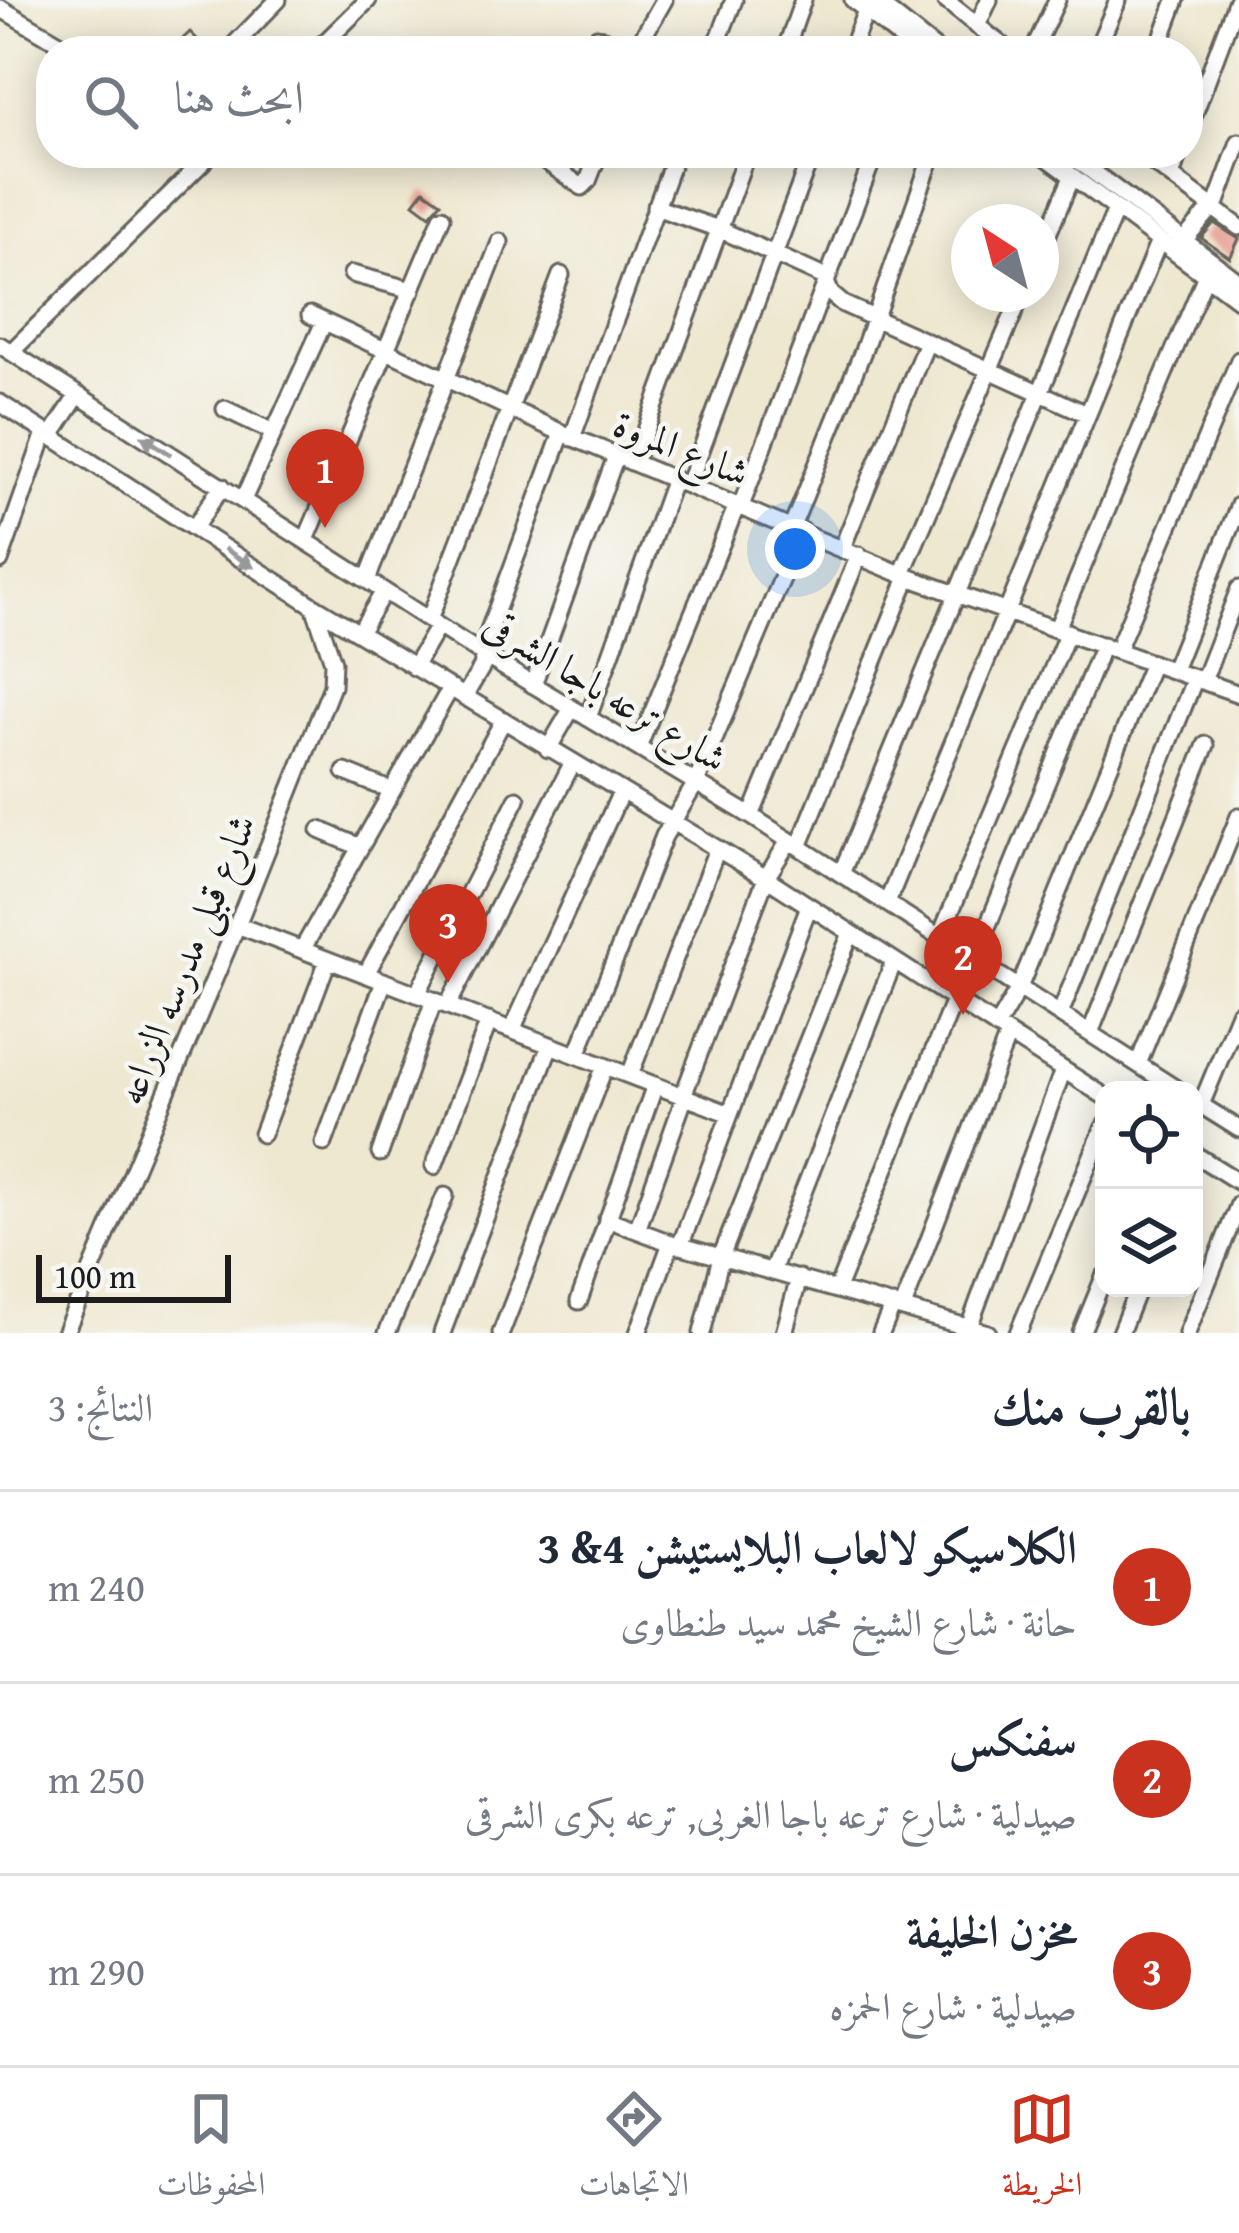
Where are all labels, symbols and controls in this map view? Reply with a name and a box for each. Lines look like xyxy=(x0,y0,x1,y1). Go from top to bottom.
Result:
search box xyxy=(36,36,1203,168)
text: ابحث هنا xyxy=(174,64,304,129)
icon: search xyxy=(78,69,144,135)
north arrow xyxy=(951,204,1059,312)
street label: شارع المروة xyxy=(604,394,758,505)
pin: 1 xyxy=(286,429,364,528)
one-way arrow xyxy=(140,434,172,456)
your location xyxy=(765,519,825,579)
one-way arrow xyxy=(223,546,256,568)
street label: شارع ترعه باجا الشرقى xyxy=(471,595,739,790)
street label: شارع قبلى مدرسه الزراعه xyxy=(101,805,274,1115)
pin: 3 xyxy=(409,884,487,983)
pin: 2 xyxy=(924,916,1002,1015)
map controls xyxy=(1095,1081,1203,1297)
button: locate xyxy=(1095,1081,1203,1189)
button: layers xyxy=(1095,1189,1203,1297)
scale bar xyxy=(36,1249,231,1302)
text: 100 m xyxy=(54,1252,136,1300)
text: بالقرب منك xyxy=(991,1368,1191,1443)
text: النتائج: 3 xyxy=(48,1378,153,1435)
text: الكلاسيكو لالعاب البلايستيشن 4& 3 xyxy=(537,1514,1077,1579)
text: 240 m xyxy=(48,1558,145,1615)
text: 1 xyxy=(1142,1558,1162,1615)
text: حانة · شارع الشيخ محمد سيد طنطاوى xyxy=(620,1593,1077,1650)
text: سفنكس xyxy=(948,1706,1077,1771)
text: 250 m xyxy=(48,1750,145,1807)
text: 2 xyxy=(1142,1750,1162,1807)
text: صيدلية · شارع ترعه باجا الغربى, ترعه بكرى الشرقى xyxy=(465,1785,1077,1842)
text: مخزن الخليفة xyxy=(907,1898,1077,1963)
text: 290 m xyxy=(48,1942,145,1999)
text: 3 xyxy=(1142,1942,1162,1999)
text: صيدلية · شارع الحمزه xyxy=(829,1977,1077,2034)
tab: المحفوظات xyxy=(157,2086,265,2216)
tab: الاتجاهات xyxy=(579,2086,689,2216)
tab: الخريطة xyxy=(1002,2086,1082,2216)

